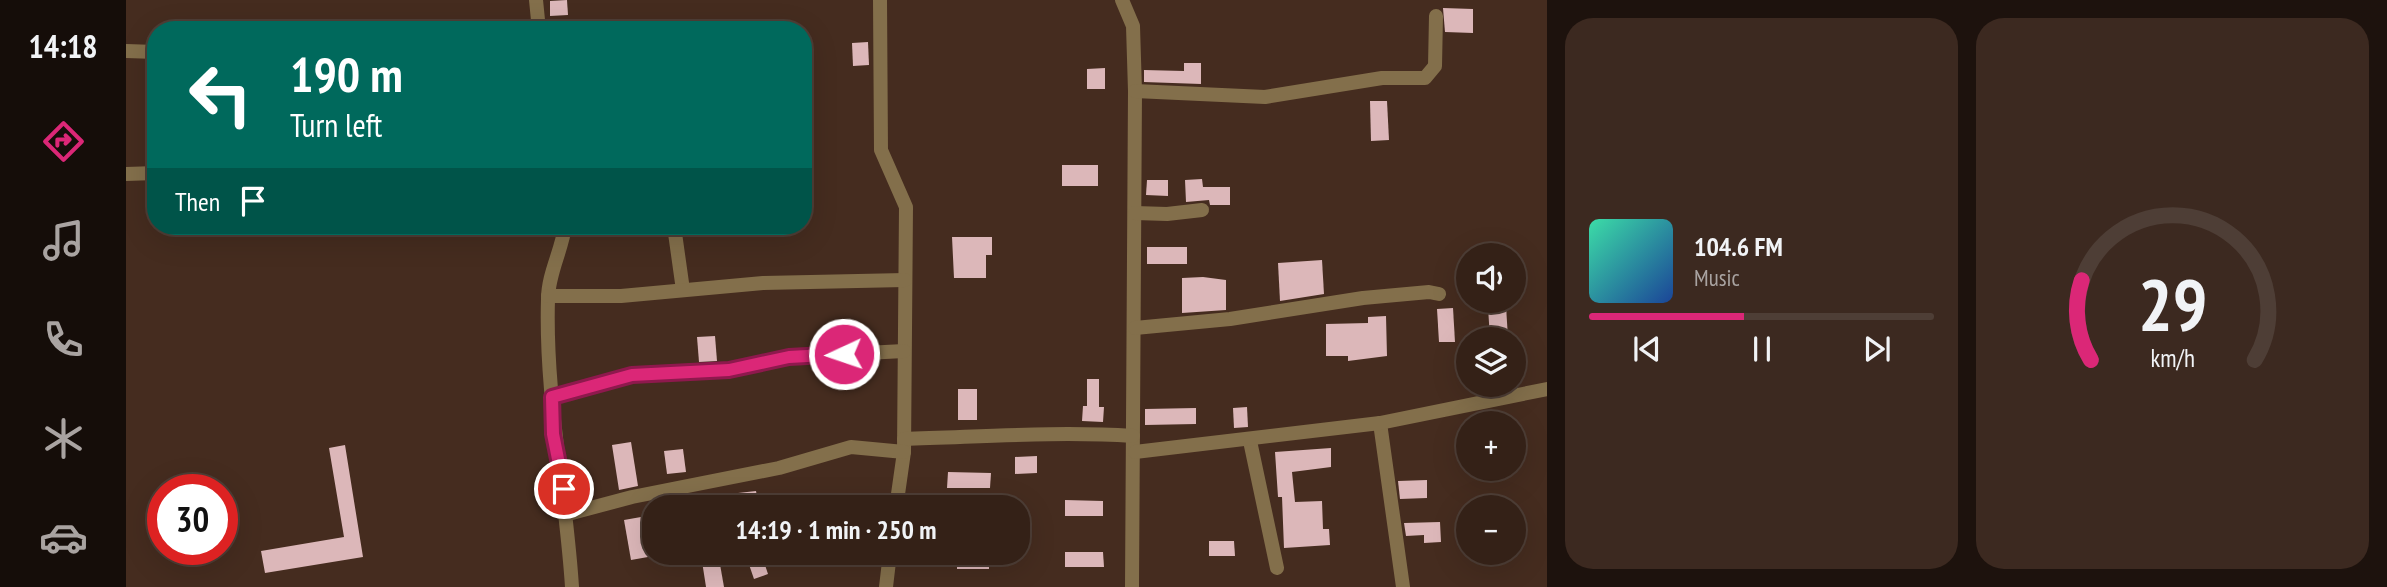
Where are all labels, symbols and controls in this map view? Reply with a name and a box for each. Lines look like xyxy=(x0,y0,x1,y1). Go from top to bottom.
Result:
text: 14:18 xyxy=(28,25,98,67)
text: 190 m xyxy=(290,42,403,106)
icon: left xyxy=(175,49,266,140)
text: Turn left xyxy=(290,104,382,146)
icon: directions xyxy=(39,117,88,166)
icon: arrive xyxy=(234,182,272,220)
text: Then xyxy=(175,185,220,218)
icon: music xyxy=(39,216,88,265)
text: 104.6 FM xyxy=(1694,230,1783,263)
map controls xyxy=(1456,243,1526,565)
button: sound xyxy=(1456,243,1526,313)
text: 29 xyxy=(2138,256,2207,350)
text: Music xyxy=(1694,263,1740,292)
icon: phone xyxy=(39,315,88,364)
position arrow xyxy=(807,317,881,391)
button: layers xyxy=(1456,327,1526,397)
icon: previous xyxy=(1628,330,1666,368)
icon: pause xyxy=(1743,330,1781,368)
icon: next xyxy=(1858,330,1896,368)
text: km/h xyxy=(2150,341,2195,373)
button: + xyxy=(1456,411,1526,481)
icon: climate xyxy=(39,414,88,463)
pin xyxy=(534,459,594,519)
icon: arrive xyxy=(545,470,583,508)
speed limit sign: 30 xyxy=(147,474,238,565)
button: − xyxy=(1456,495,1526,565)
icon: car xyxy=(39,513,88,562)
text: 14:19 · 1 min · 250 m xyxy=(736,513,936,546)

